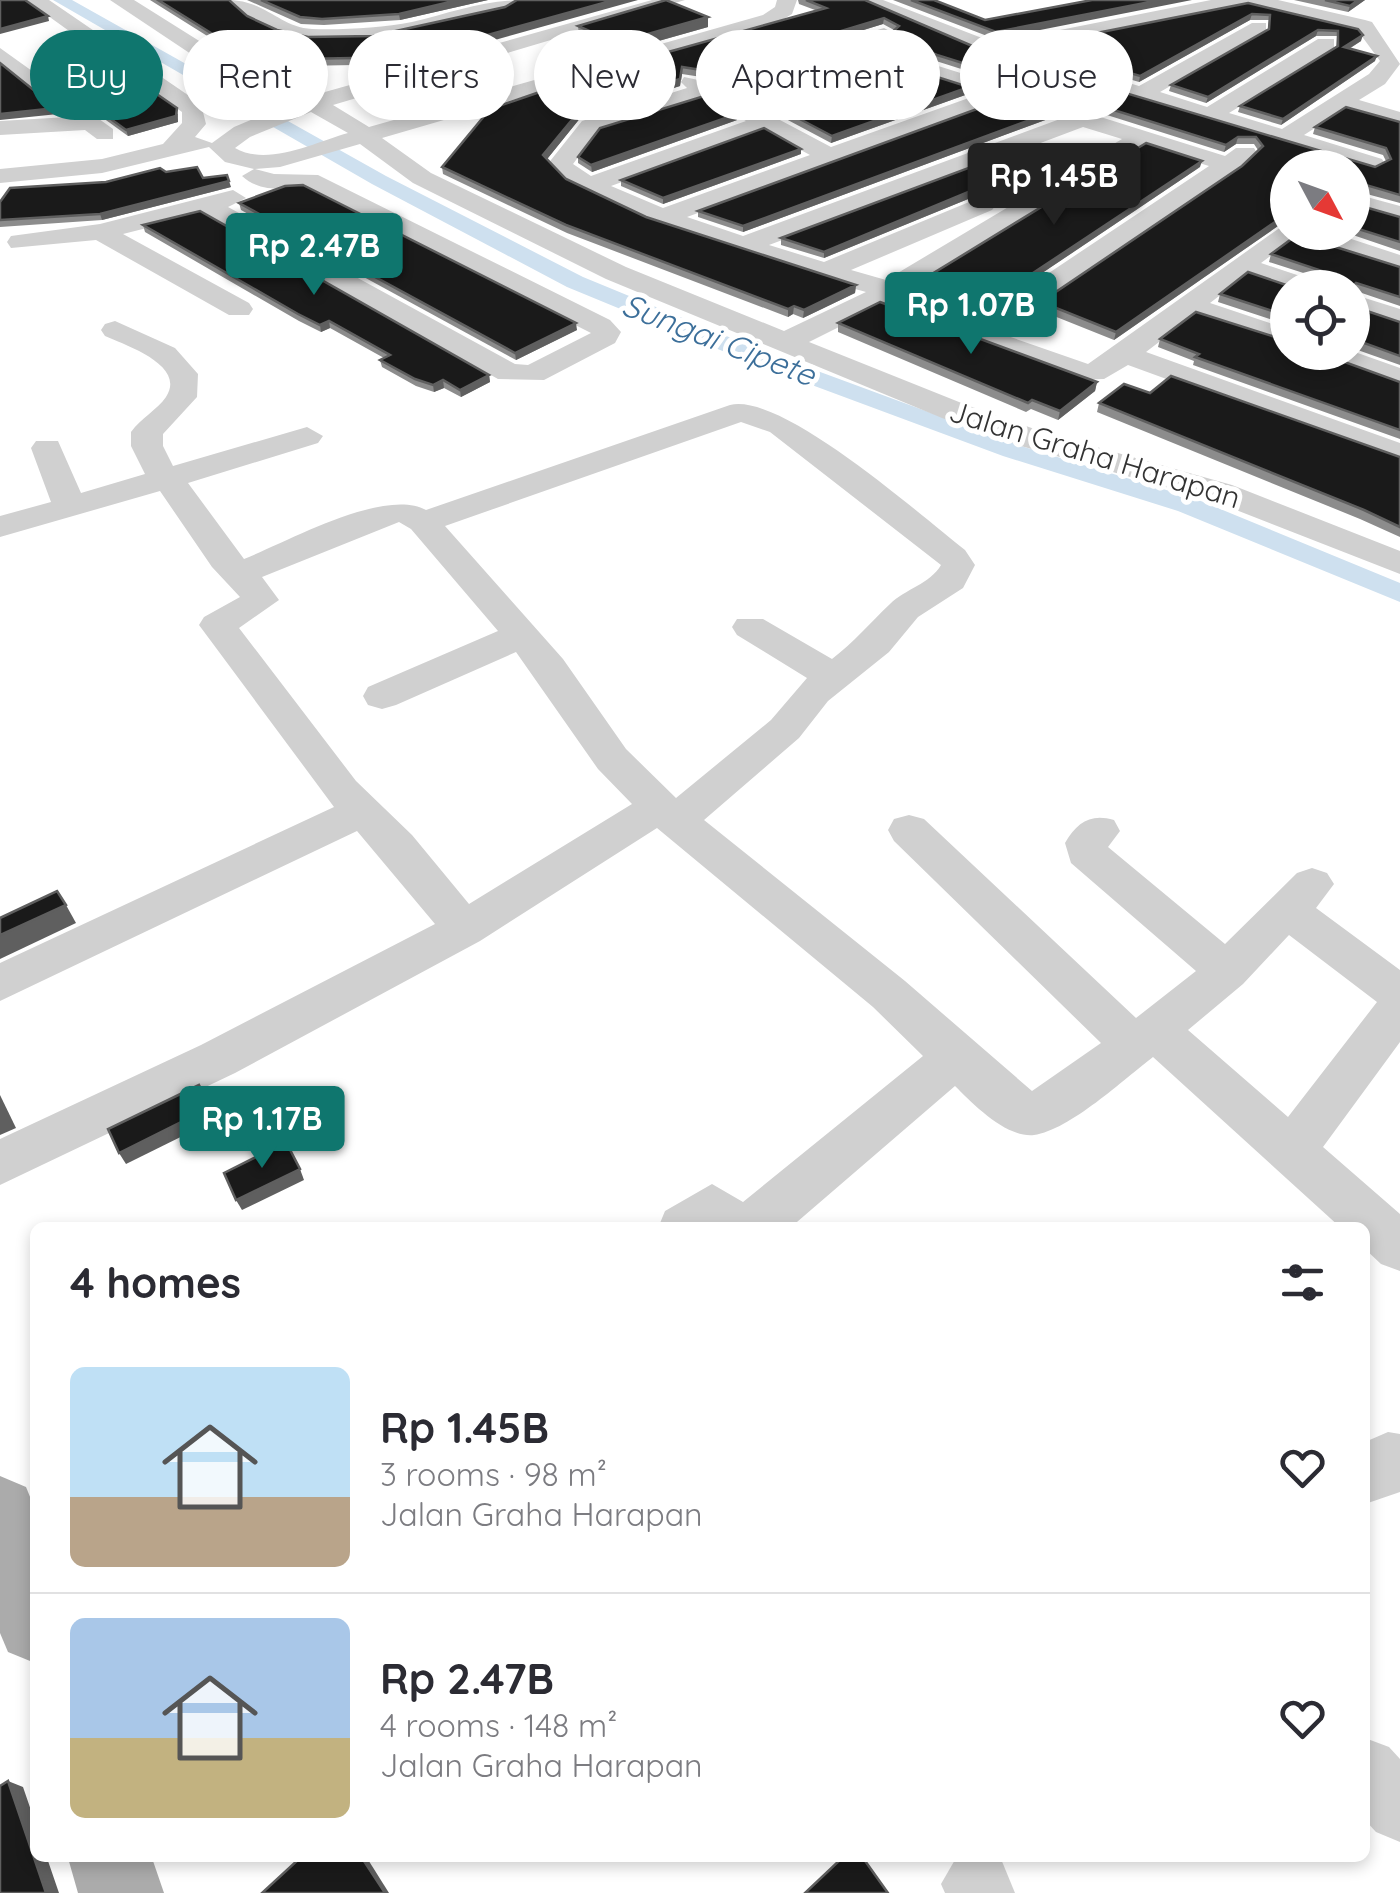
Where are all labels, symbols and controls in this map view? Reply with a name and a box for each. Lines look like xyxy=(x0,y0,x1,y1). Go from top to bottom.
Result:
chip: Buy xyxy=(30,30,163,120)
chip: Rent xyxy=(183,30,328,120)
chip: Filters xyxy=(348,30,514,120)
chip: New xyxy=(534,30,676,120)
chip: Apartment xyxy=(696,30,940,120)
chip: House xyxy=(960,30,1133,120)
pin: Rp 1.45B xyxy=(951,143,1157,228)
north arrow xyxy=(1270,150,1370,250)
map controls xyxy=(1270,150,1370,370)
text: Rp 1.45B xyxy=(990,155,1118,195)
pin: Rp 2.47B xyxy=(211,213,417,298)
text: Rp 2.47B xyxy=(248,225,380,265)
button: locate xyxy=(1270,270,1370,370)
pin: Rp 1.07B xyxy=(868,272,1074,357)
water label: Sungai Cipete xyxy=(617,284,823,395)
text: Rp 1.07B xyxy=(907,284,1035,324)
street label: Jalan Graha Harapan xyxy=(945,392,1245,516)
pin: Rp 1.17B xyxy=(159,1086,365,1171)
text: Rp 1.17B xyxy=(202,1098,322,1138)
icon: filters xyxy=(1275,1255,1330,1310)
text: 4 homes xyxy=(70,1256,241,1309)
text: Rp 1.45B xyxy=(380,1401,549,1454)
icon: home xyxy=(150,1407,270,1527)
icon: heart xyxy=(1275,1440,1330,1495)
text: 3 rooms · 98 m² xyxy=(380,1454,607,1494)
text: Jalan Graha Harapan xyxy=(380,1494,703,1534)
text: Rp 2.47B xyxy=(380,1652,554,1705)
icon: home xyxy=(150,1658,270,1778)
icon: heart xyxy=(1275,1691,1330,1746)
text: 4 rooms · 148 m² xyxy=(380,1705,617,1745)
text: Jalan Graha Harapan xyxy=(380,1745,703,1785)

